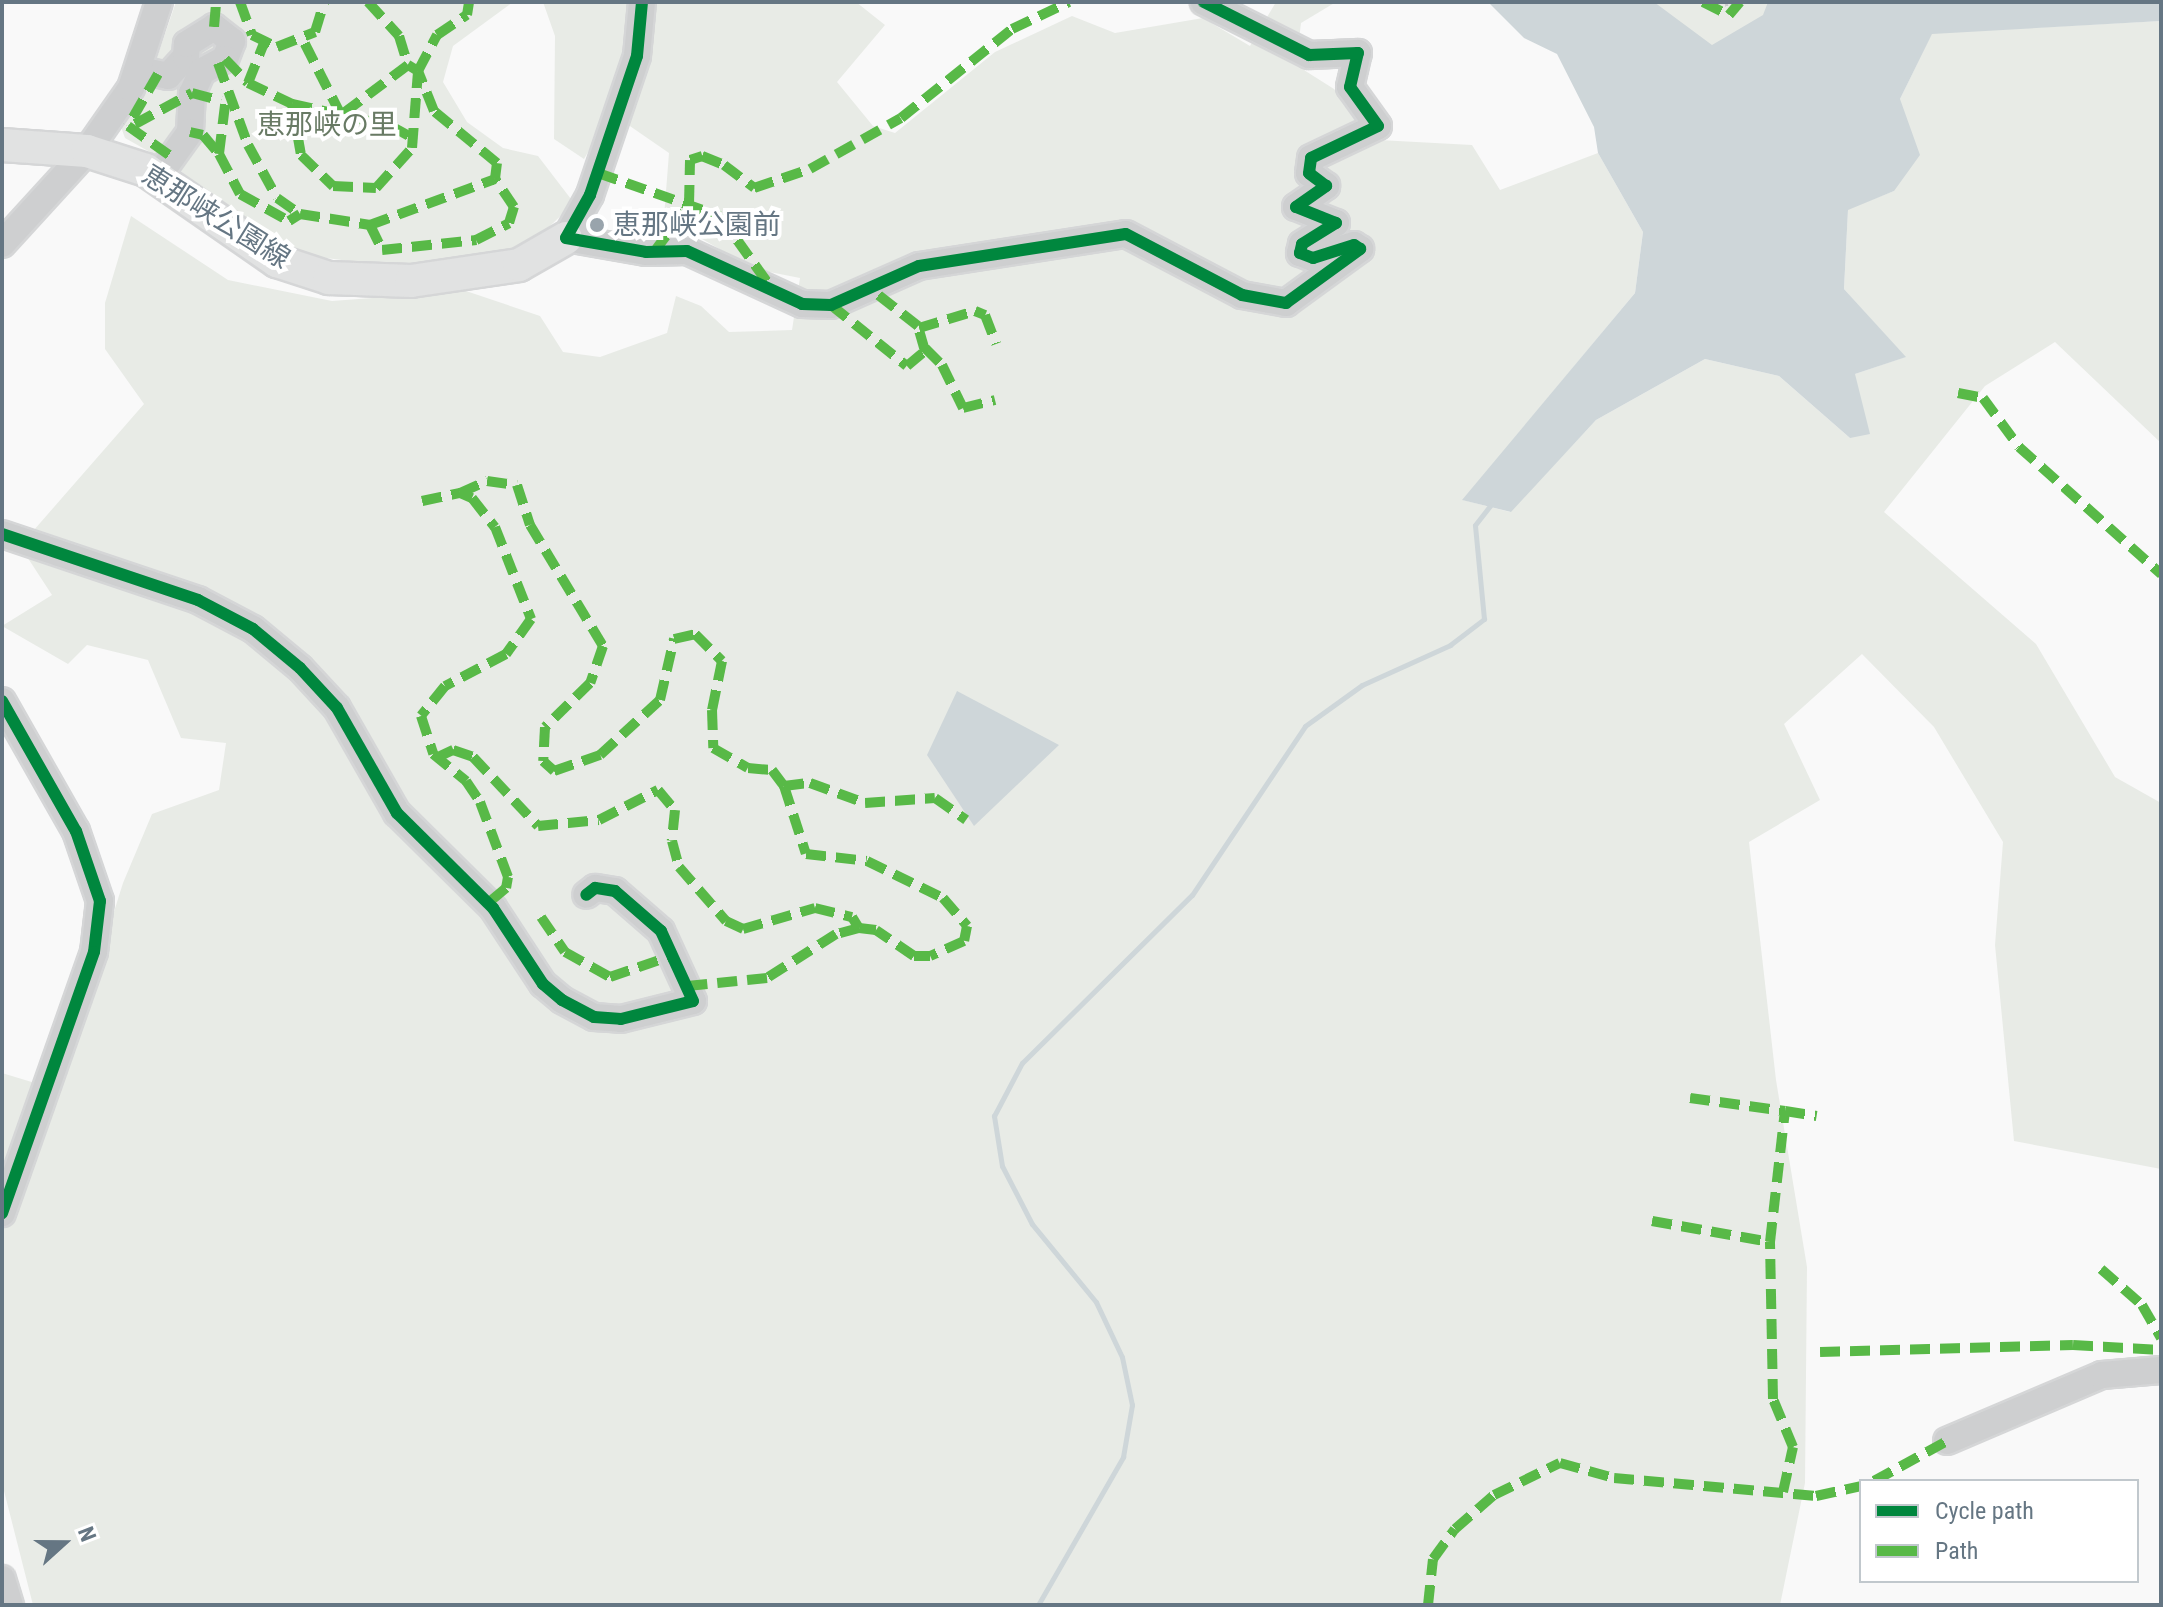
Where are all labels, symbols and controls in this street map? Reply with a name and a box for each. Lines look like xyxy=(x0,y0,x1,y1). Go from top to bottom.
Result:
park label: 恵那峡の里 xyxy=(257,108,397,142)
street label: 恵那峡公園線 xyxy=(136,158,296,276)
place label: 恵那峡公園前 xyxy=(613,208,781,242)
marker: 恵那峡公園前 xyxy=(588,216,606,234)
legend xyxy=(1859,1479,2139,1583)
text: Cycle path xyxy=(1935,1497,2034,1525)
north arrow xyxy=(24,1503,104,1583)
text: N xyxy=(73,1523,101,1545)
text: Path xyxy=(1935,1537,1978,1565)

